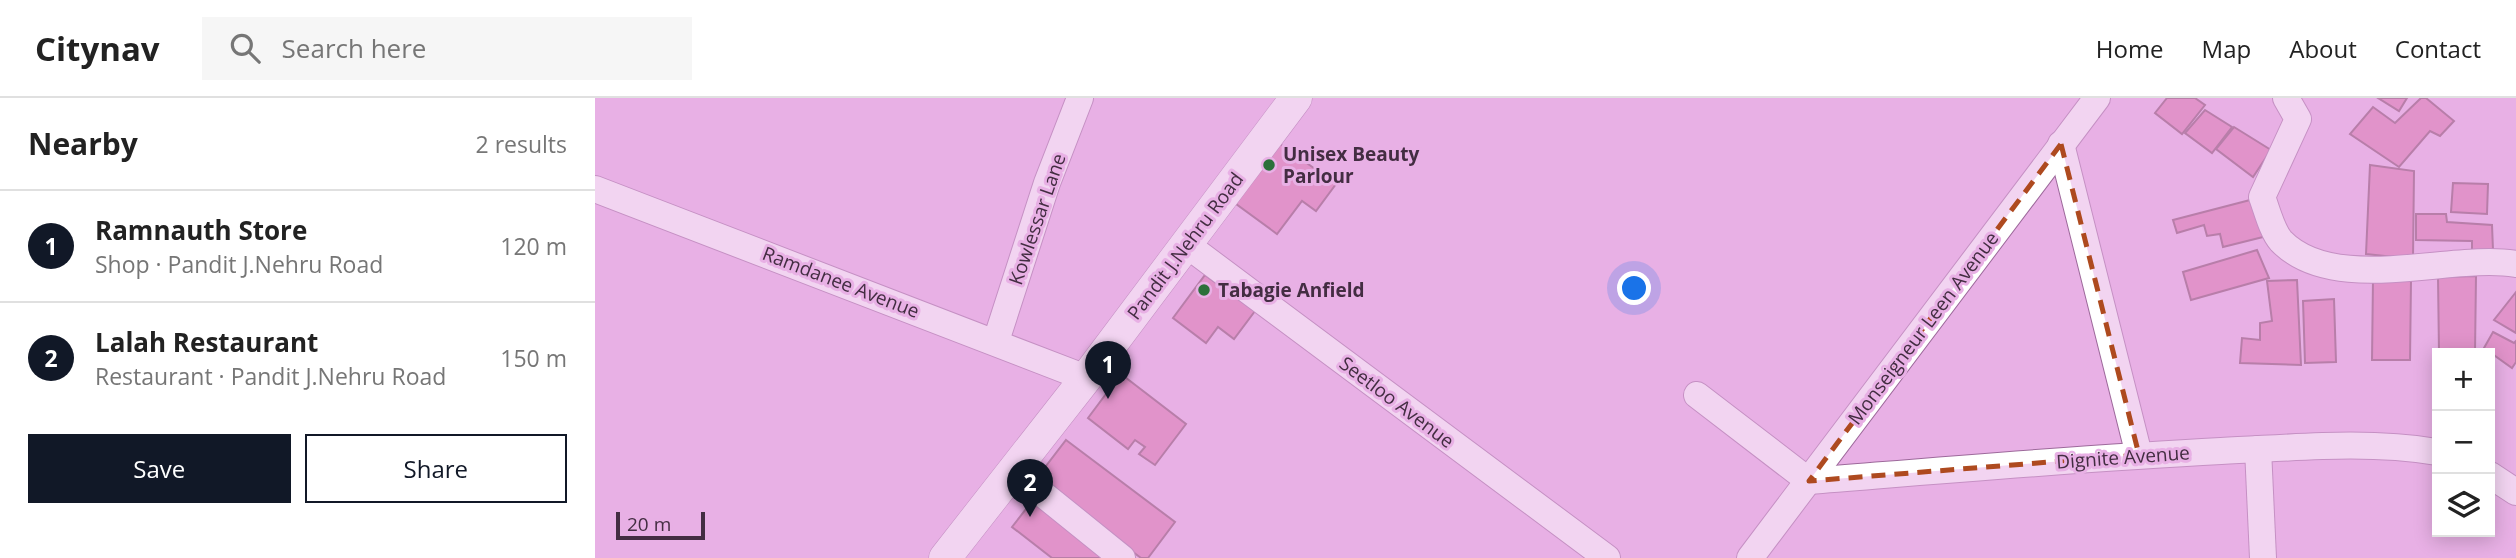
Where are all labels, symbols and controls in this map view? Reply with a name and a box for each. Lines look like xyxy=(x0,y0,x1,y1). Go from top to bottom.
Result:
search box xyxy=(202,17,692,80)
text: Citynav xyxy=(35,26,160,71)
icon: search xyxy=(226,29,264,67)
text: Search here xyxy=(282,30,426,66)
text: Home xyxy=(2096,32,2164,65)
text: Map xyxy=(2202,32,2251,65)
text: About xyxy=(2289,32,2357,65)
text: Contact xyxy=(2395,32,2481,65)
text: Nearby xyxy=(28,123,138,164)
text: 2 results xyxy=(476,128,567,160)
place label: Unisex Beauty Parlour xyxy=(1283,141,1419,189)
street label: Kowlessar Lane xyxy=(1002,150,1072,288)
marker: Unisex Beauty Parlour xyxy=(1261,157,1277,173)
street label: Pandit J.Nehru Road xyxy=(1121,167,1249,325)
text: Ramnauth Store xyxy=(95,212,307,248)
street label: Monseigneur Leen Avenue xyxy=(1842,226,2004,430)
text: 1 xyxy=(44,230,58,262)
text: 120 m xyxy=(500,230,567,262)
street label: Ramdanee Avenue xyxy=(759,240,923,324)
text: Shop · Pandit J.Nehru Road xyxy=(95,248,383,280)
your location xyxy=(1617,271,1651,305)
place label: Tabagie Anfield xyxy=(1218,277,1364,303)
marker: Tabagie Anfield xyxy=(1196,282,1212,298)
text: Lalah Restaurant xyxy=(95,324,318,360)
pin: 1 xyxy=(1085,341,1131,399)
text: 2 xyxy=(44,342,58,374)
text: 150 m xyxy=(500,342,567,374)
map controls xyxy=(2432,348,2495,537)
button: + xyxy=(2432,348,2495,411)
street label: Seetloo Avenue xyxy=(1334,350,1460,454)
text: Restaurant · Pandit J.Nehru Road xyxy=(95,360,446,392)
button: − xyxy=(2432,411,2495,474)
button: Save xyxy=(28,434,291,503)
button: Share xyxy=(305,434,567,503)
street label: Dignite Avenue xyxy=(2055,439,2191,475)
pin: 2 xyxy=(1007,459,1053,517)
button: layers xyxy=(2432,474,2495,537)
scale bar xyxy=(616,509,705,541)
text: 20 m xyxy=(627,511,671,537)

